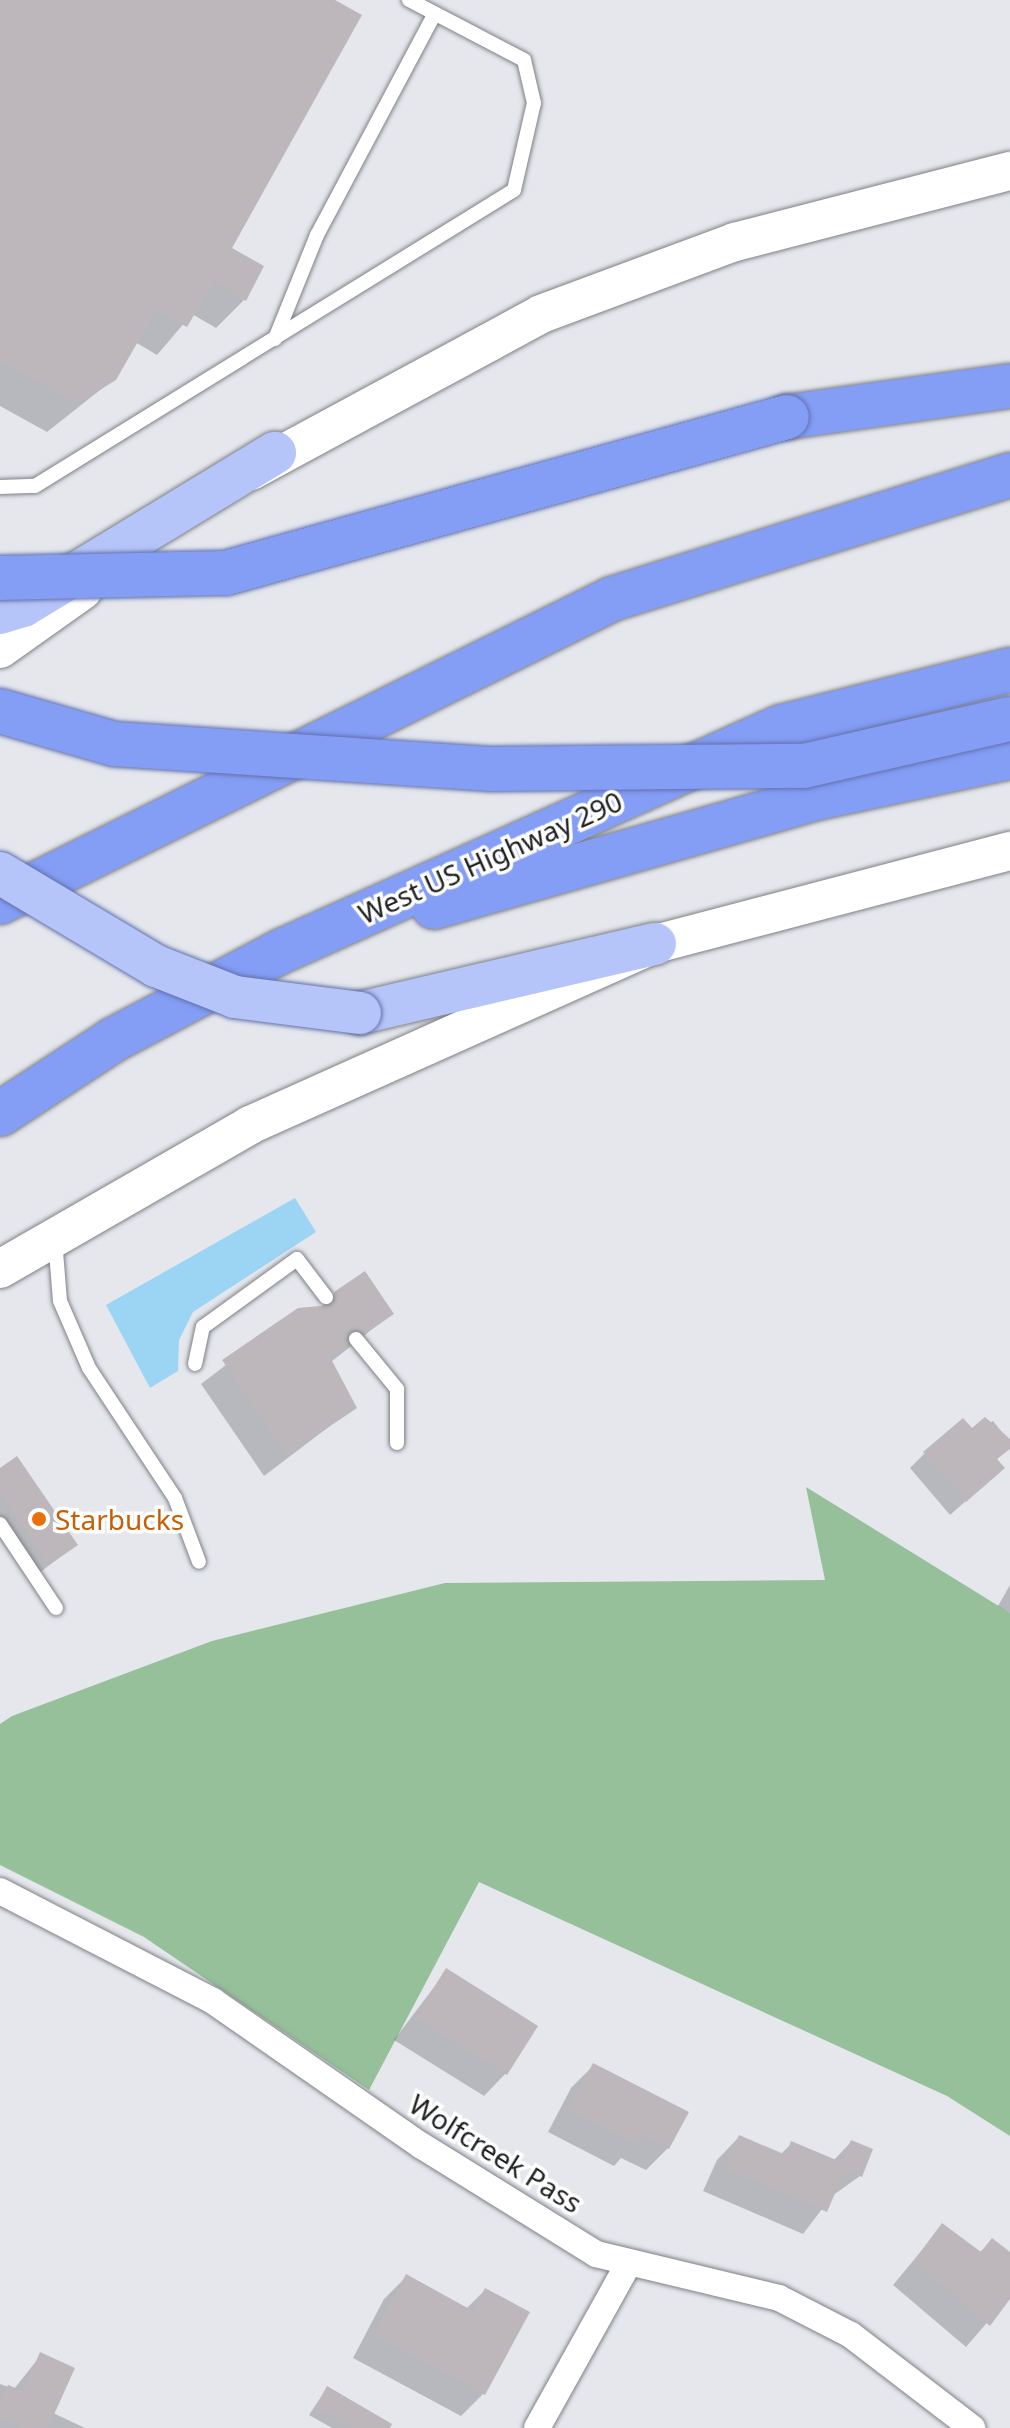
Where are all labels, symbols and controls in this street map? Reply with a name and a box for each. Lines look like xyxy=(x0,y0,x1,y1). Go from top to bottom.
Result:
street label: West US Highway 290 xyxy=(353,784,627,930)
place label: Starbucks xyxy=(55,1502,184,1536)
marker: Starbucks xyxy=(30,1510,48,1528)
street label: Wolfcreek Pass xyxy=(404,2087,588,2219)

